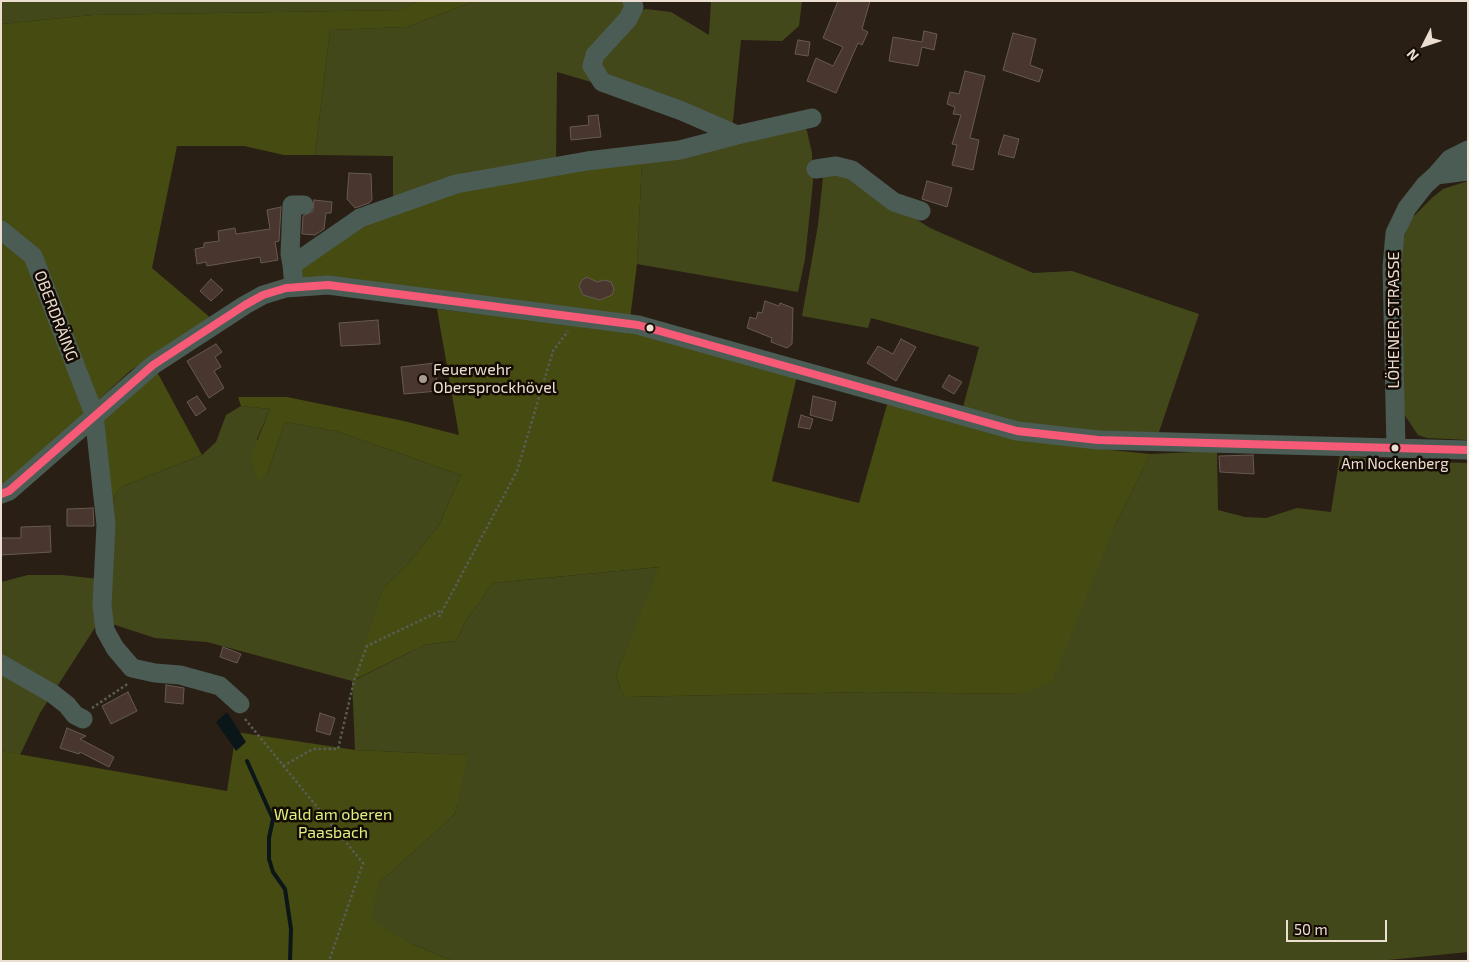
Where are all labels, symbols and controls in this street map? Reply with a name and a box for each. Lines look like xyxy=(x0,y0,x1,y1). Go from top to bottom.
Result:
north arrow xyxy=(1399,20,1449,70)
text: N xyxy=(1403,46,1422,65)
street label: LÖHENER STRASSE xyxy=(1384,251,1404,389)
street label: OBERDRÄING xyxy=(30,268,82,364)
unlabelled marker xyxy=(645,323,655,333)
place label: Feuerwehr Obersprockhövel xyxy=(433,360,557,398)
marker: Feuerwehr Obersprockhövel xyxy=(417,373,429,385)
marker: Am Nockenberg xyxy=(1390,443,1400,453)
place label: Am Nockenberg xyxy=(1341,455,1449,473)
park label: Wald am oberen Paasbach xyxy=(274,805,392,843)
scale bar xyxy=(1289,910,1390,942)
text: 50 m xyxy=(1294,920,1328,938)

